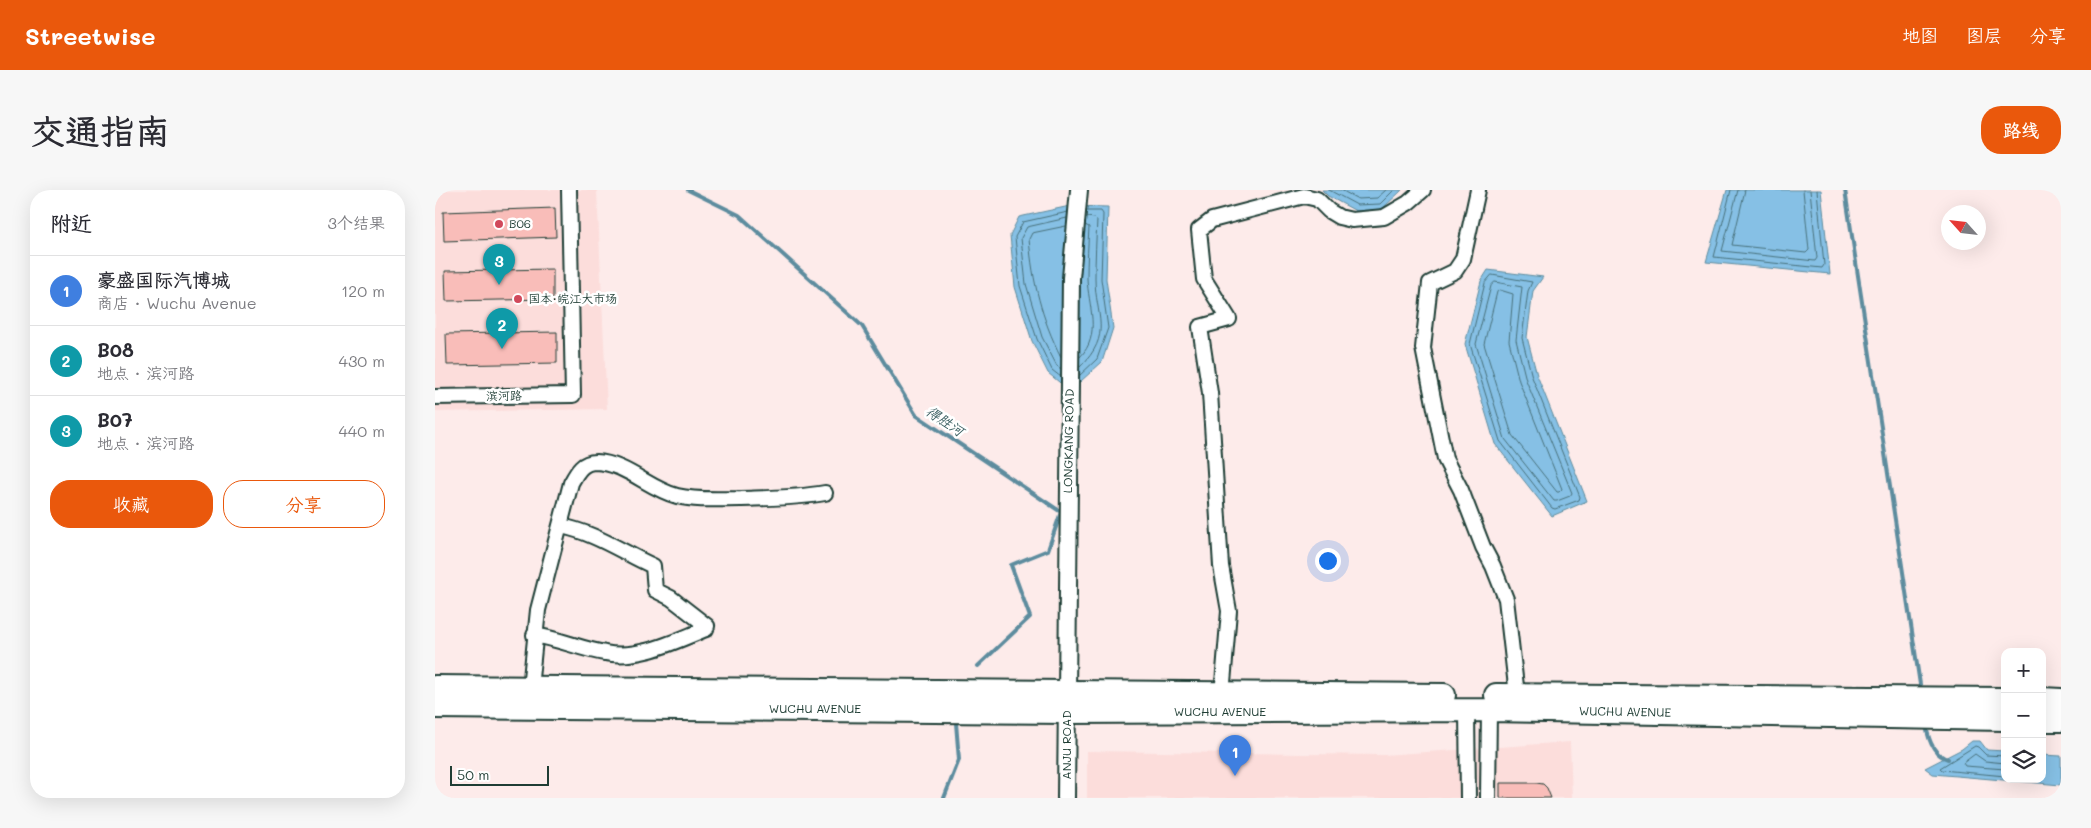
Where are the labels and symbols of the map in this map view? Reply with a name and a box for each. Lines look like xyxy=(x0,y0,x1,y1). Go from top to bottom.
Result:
north arrow xyxy=(1941,205,1986,250)
place label: B06 xyxy=(509,215,531,231)
marker: B06 xyxy=(493,218,505,230)
pin: 3 xyxy=(483,244,515,285)
place label: 国本·皖江大市场 xyxy=(528,290,617,306)
marker: 国本·皖江大市场 xyxy=(512,293,524,305)
pin: 2 xyxy=(486,308,518,349)
street label: 滨河路 xyxy=(486,387,522,403)
street label: LONGKANG ROAD xyxy=(1059,389,1077,493)
water label: 得胜河 xyxy=(923,401,970,441)
your location xyxy=(1315,548,1341,574)
street label: WUCHU AVENUE xyxy=(769,700,861,716)
street label: WUCHU AVENUE xyxy=(1579,702,1671,720)
street label: WUCHU AVENUE xyxy=(1174,703,1266,719)
street label: ANJU ROAD xyxy=(1058,710,1074,780)
pin: 1 xyxy=(1219,735,1251,776)
scale bar xyxy=(450,763,549,786)

